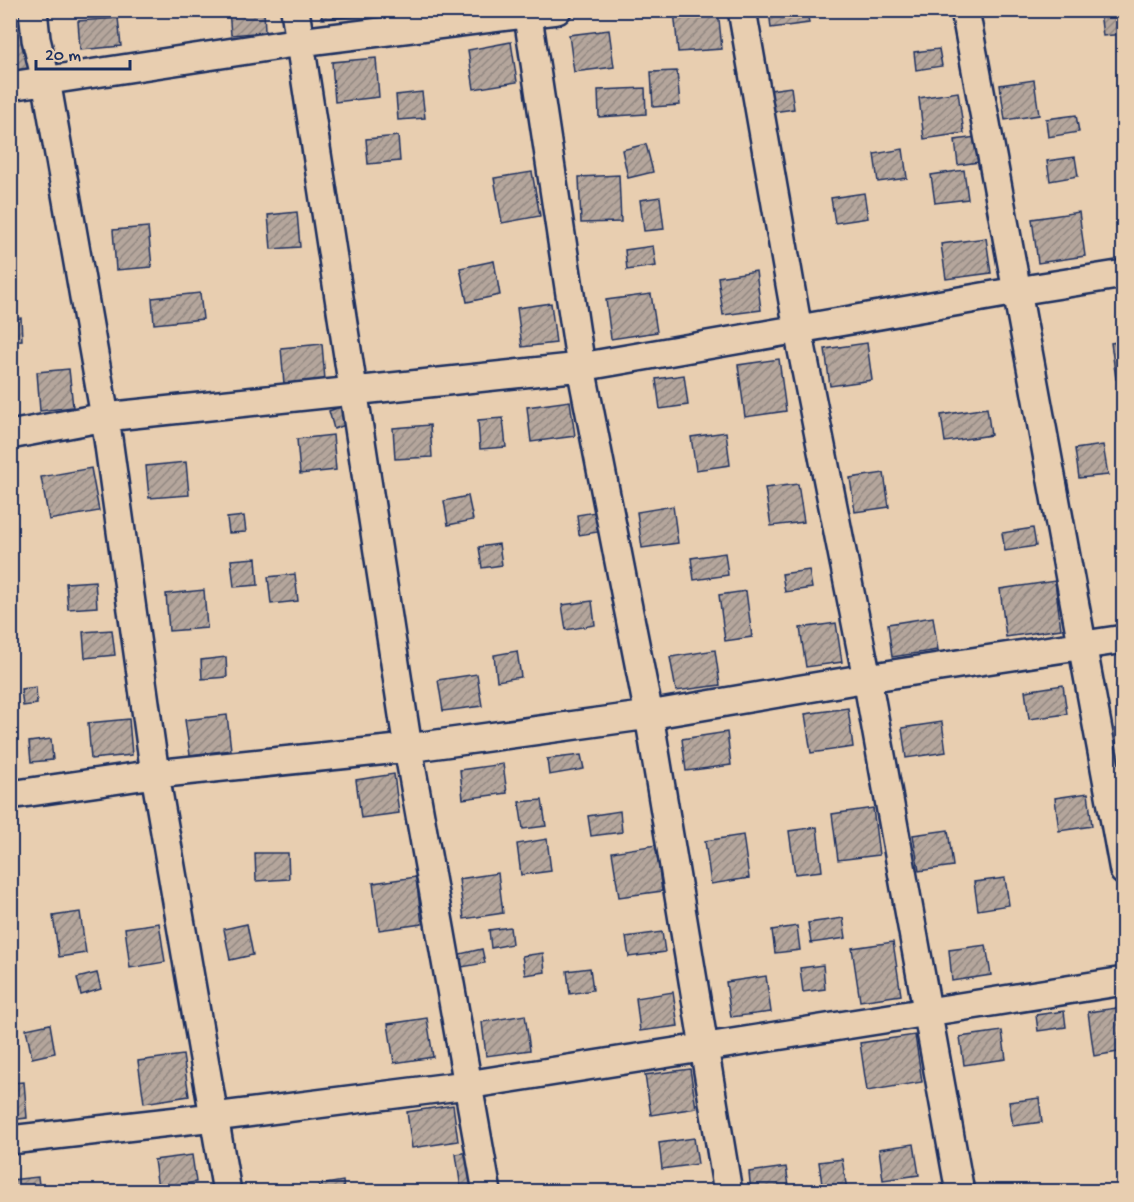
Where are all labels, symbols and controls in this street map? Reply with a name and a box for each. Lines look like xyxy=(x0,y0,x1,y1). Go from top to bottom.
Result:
scale bar xyxy=(36,33,130,71)
text: 20 m xyxy=(45,46,81,67)

